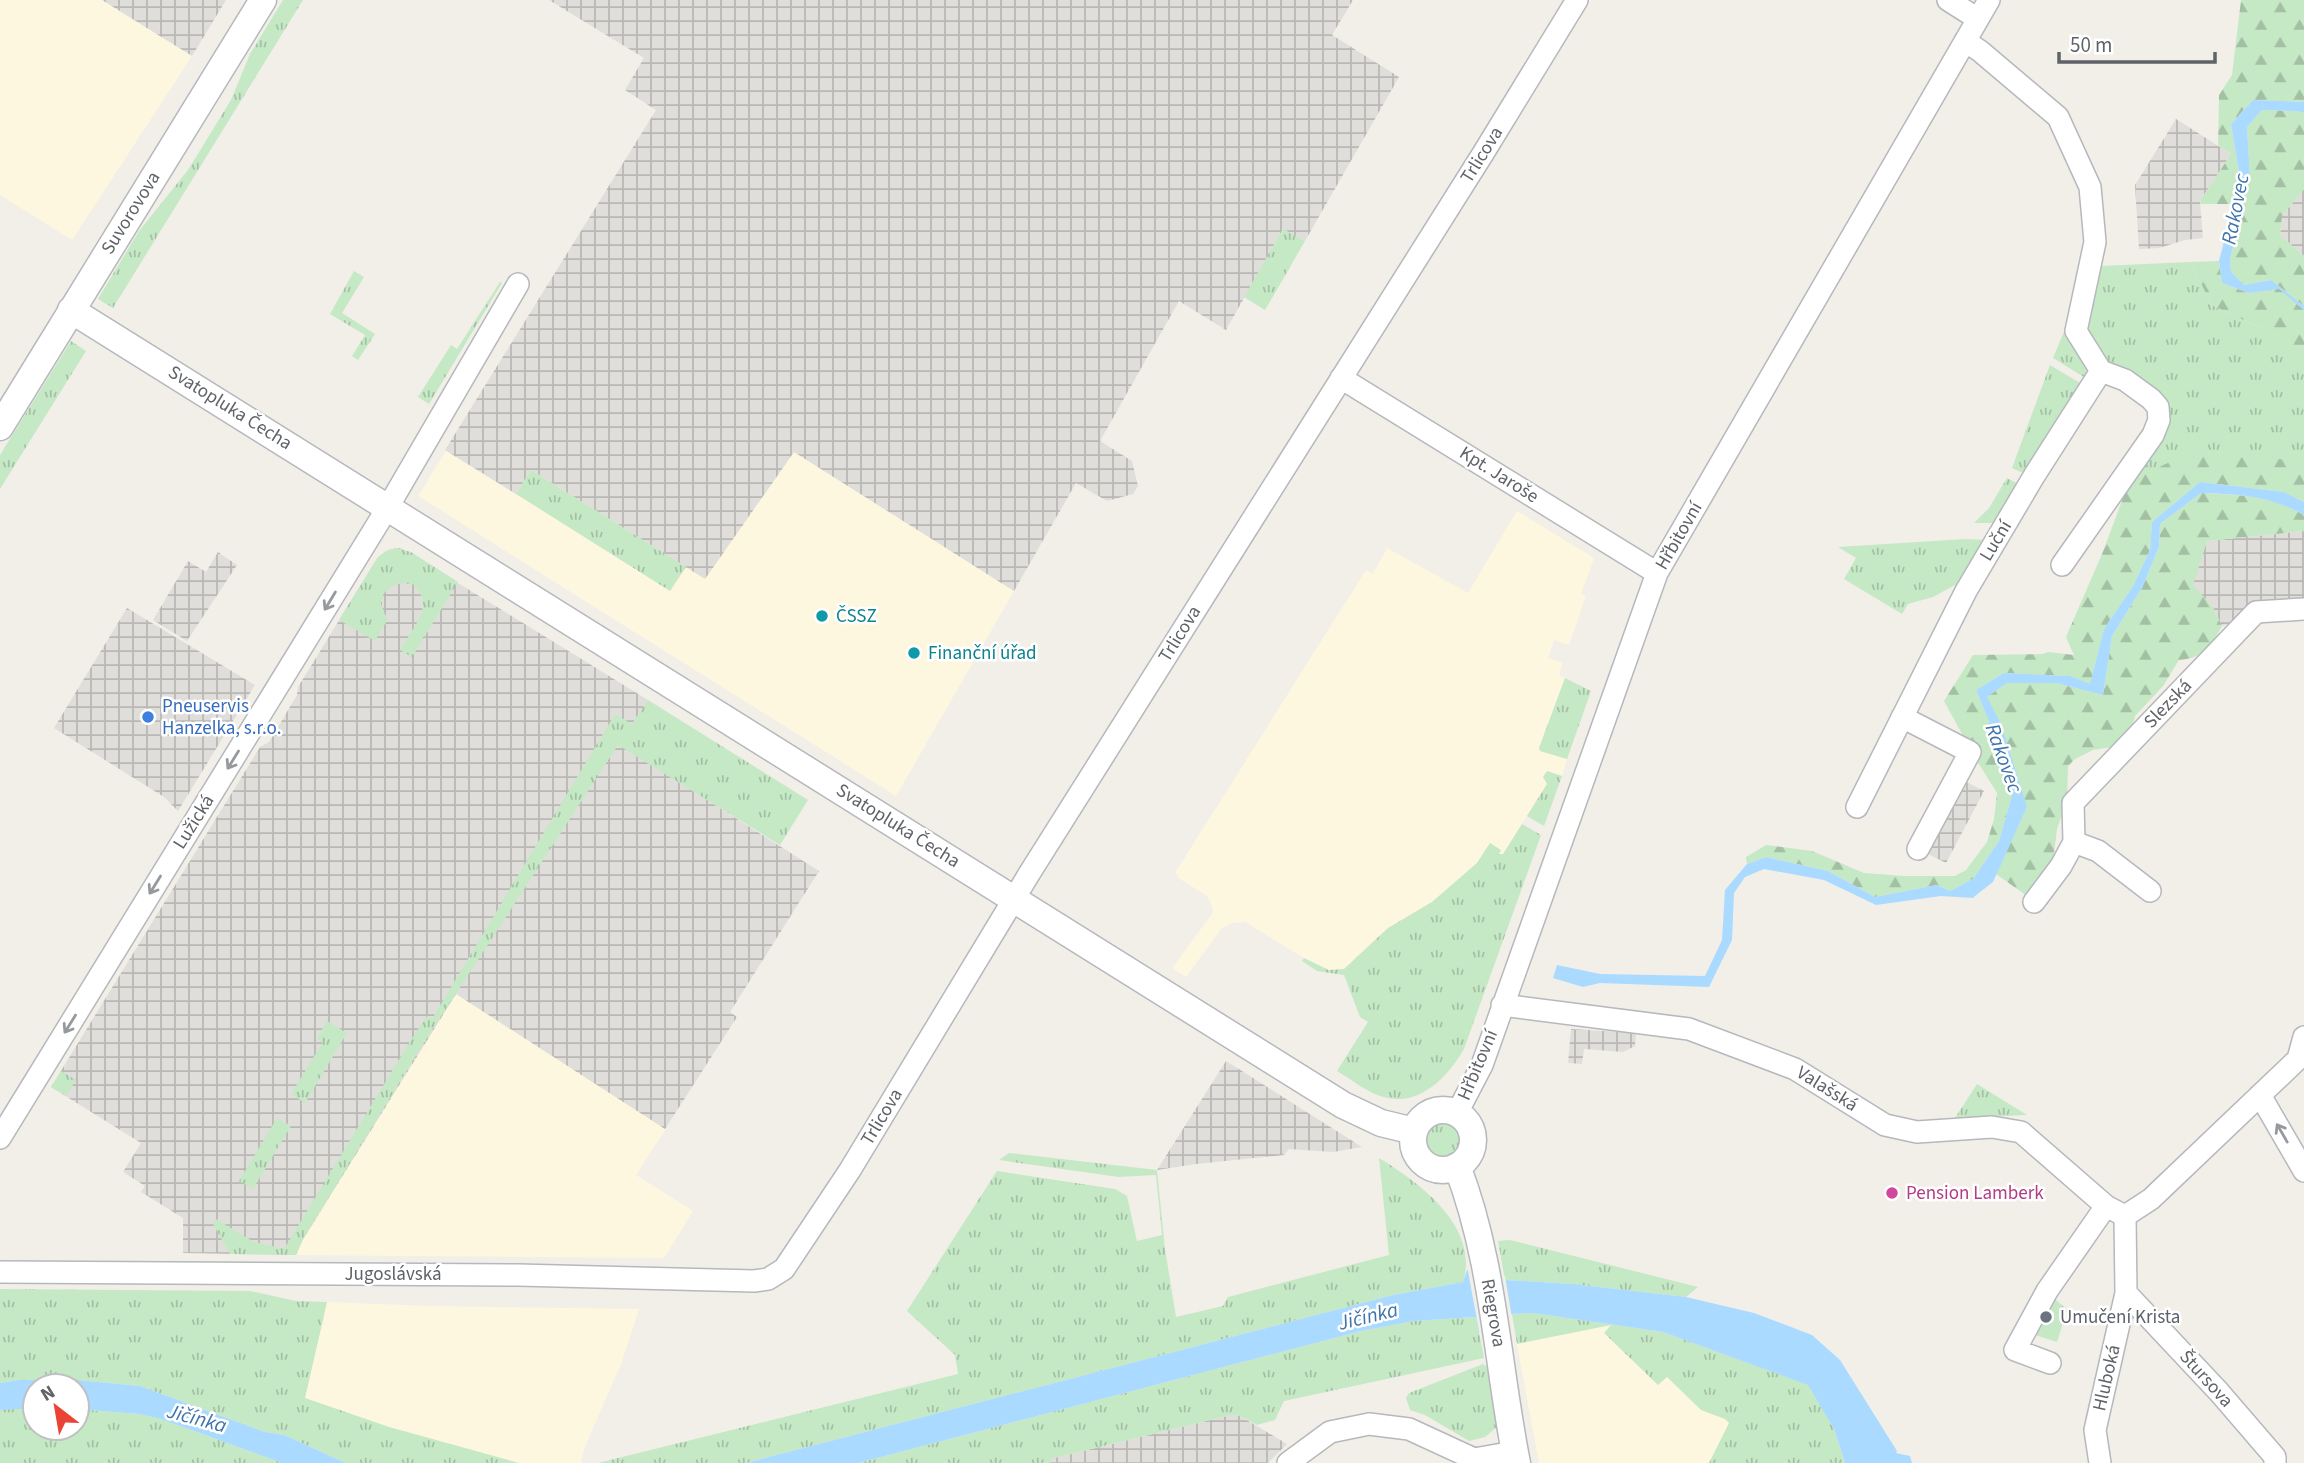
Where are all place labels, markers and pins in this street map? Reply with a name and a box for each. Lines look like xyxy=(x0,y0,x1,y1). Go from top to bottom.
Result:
place label: ČSSZ xyxy=(836,603,877,630)
marker: ČSSZ xyxy=(814,608,830,624)
place label: Finanční úřad xyxy=(928,640,1037,667)
marker: Finanční úřad xyxy=(906,645,922,661)
place label: Pneuservis Hanzelka, s.r.o. xyxy=(162,693,281,742)
marker: Pneuservis Hanzelka, s.r.o. xyxy=(140,709,156,725)
place label: Pension Lamberk xyxy=(1906,1180,2044,1207)
marker: Pension Lamberk xyxy=(1884,1185,1900,1201)
place label: Umučení Krista xyxy=(2060,1304,2180,1331)
marker: Umučení Krista xyxy=(2038,1309,2054,1325)

